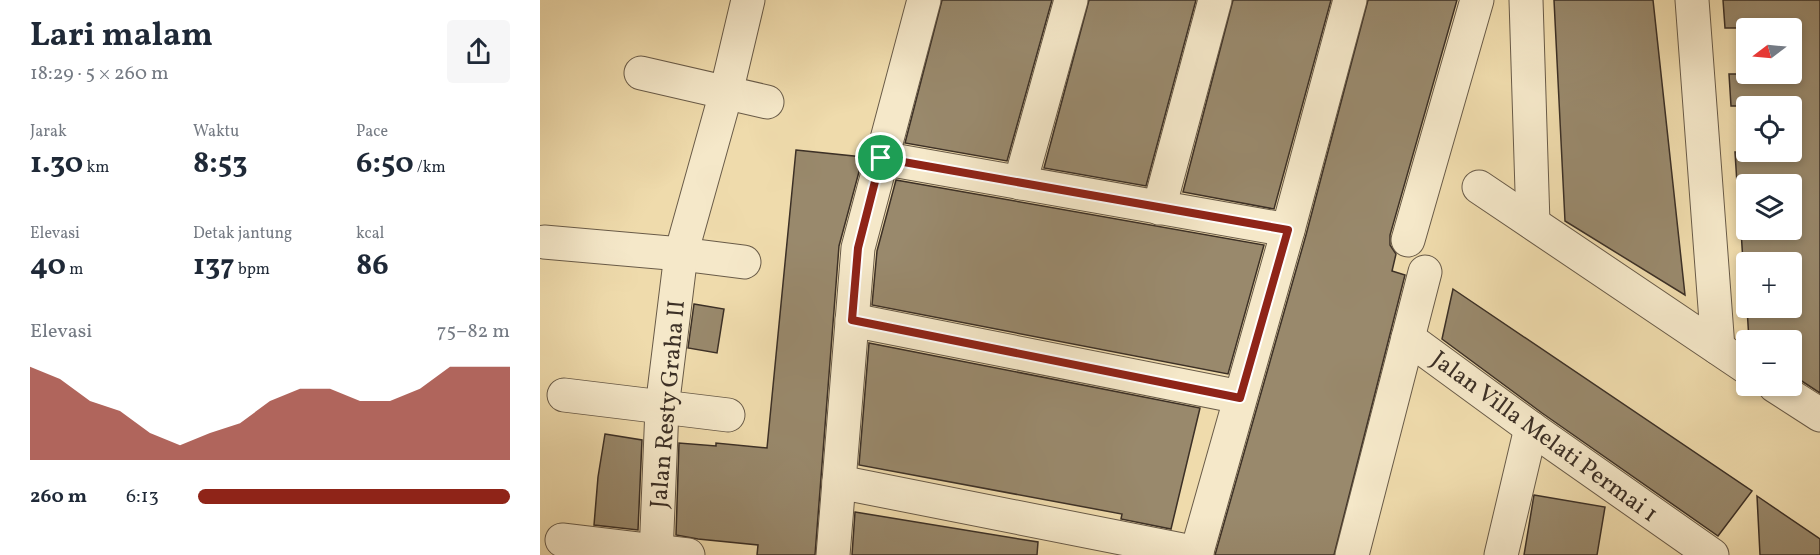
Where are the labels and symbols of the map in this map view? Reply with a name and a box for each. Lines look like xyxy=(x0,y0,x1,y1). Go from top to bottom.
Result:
north arrow xyxy=(1736,18,1802,84)
pin xyxy=(855,132,906,183)
street label: Jalan Resty Graha II xyxy=(643,299,695,510)
street label: Jalan Villa Melati Permai 1 xyxy=(1423,344,1664,532)

